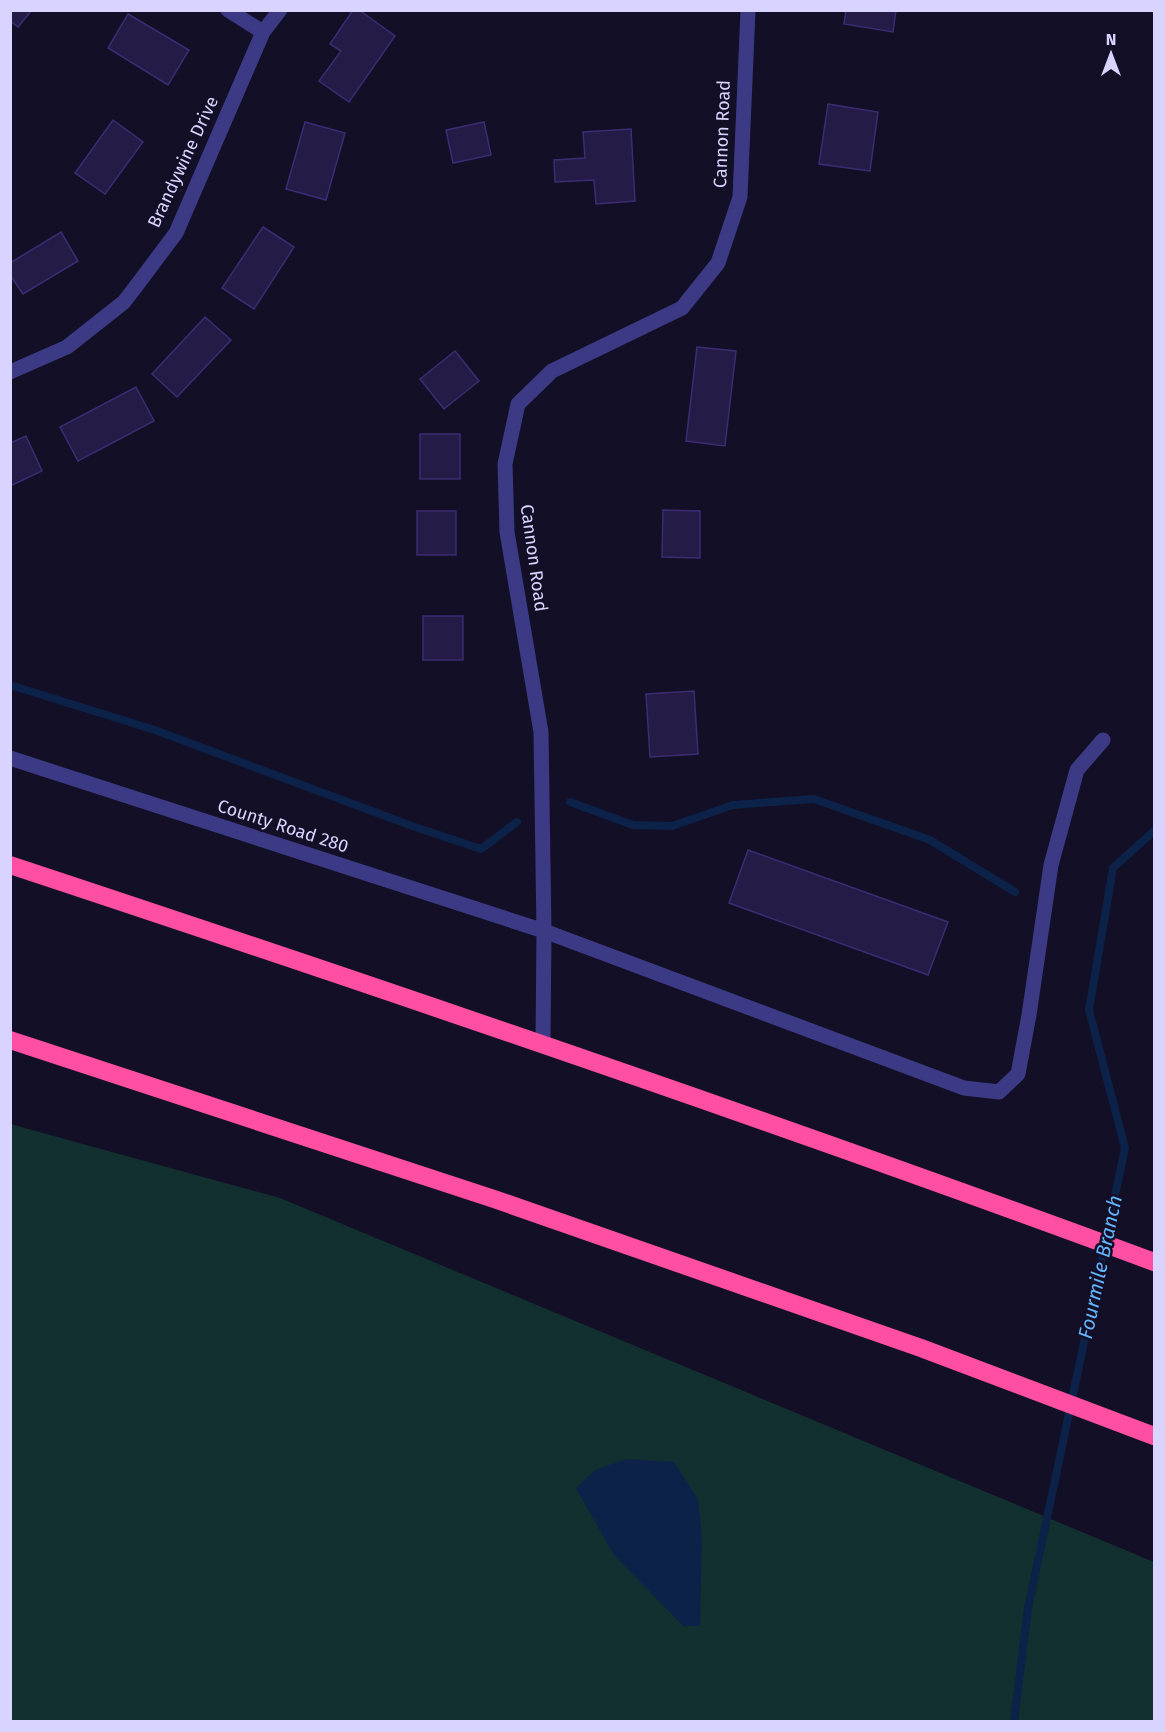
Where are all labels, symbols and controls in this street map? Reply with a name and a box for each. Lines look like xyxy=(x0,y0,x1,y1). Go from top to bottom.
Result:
north arrow xyxy=(1081,24,1141,84)
text: N xyxy=(1106,30,1116,49)
street label: Cannon Road xyxy=(709,80,735,188)
street label: Brandywine Drive xyxy=(143,93,223,231)
street label: Cannon Road xyxy=(516,503,552,613)
street label: County Road 280 xyxy=(215,794,351,858)
water label: Fourmile Branch xyxy=(1073,1193,1127,1341)

